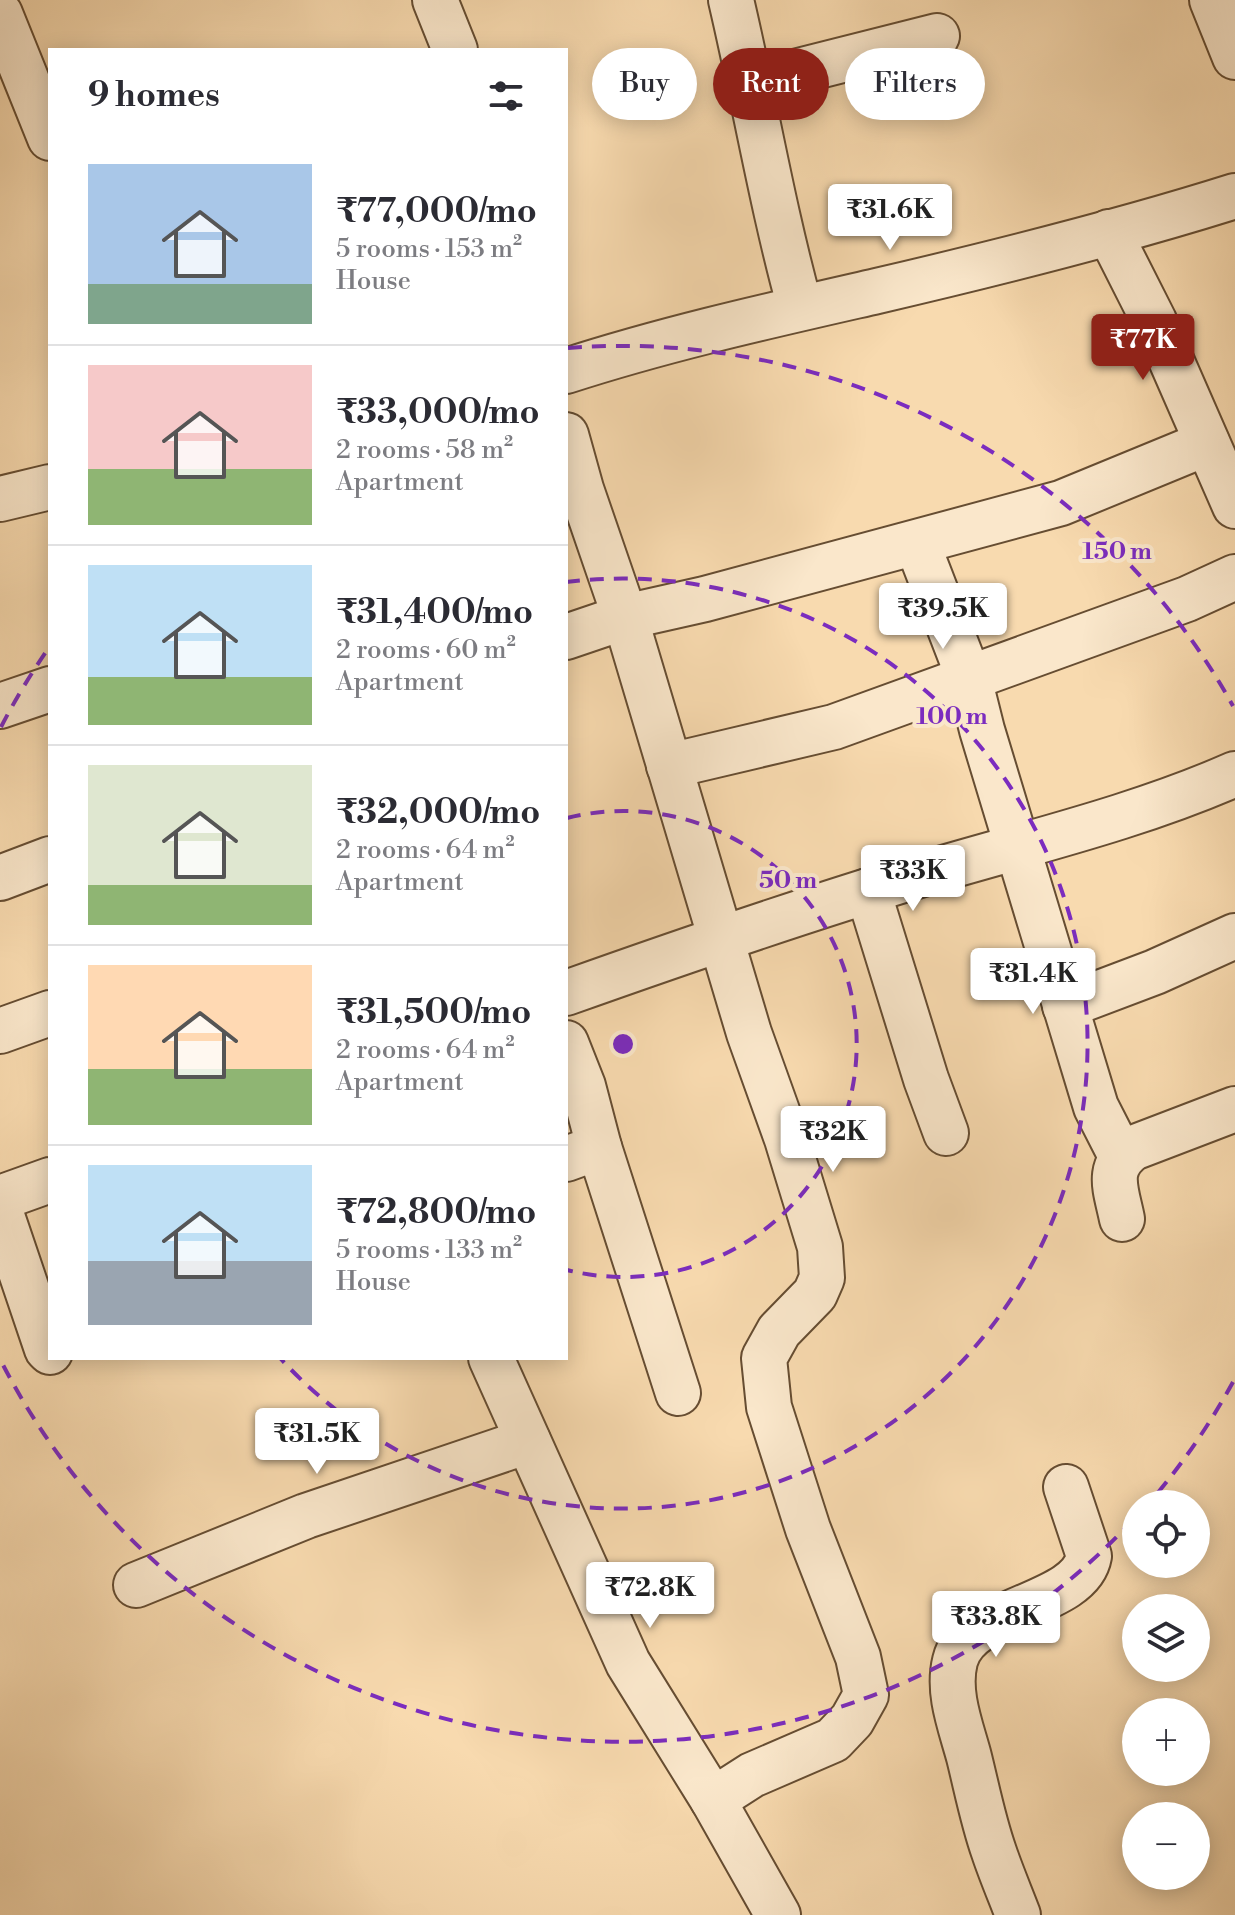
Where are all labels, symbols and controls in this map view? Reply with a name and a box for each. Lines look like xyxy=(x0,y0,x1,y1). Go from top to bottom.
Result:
chip: Buy xyxy=(592,48,697,120)
chip: Rent xyxy=(713,48,829,120)
chip: Filters xyxy=(845,48,985,120)
icon: filters xyxy=(484,74,528,118)
text: 9 homes xyxy=(88,75,220,117)
pin: ₹31.6K xyxy=(825,184,955,252)
text: ₹77,000/mo xyxy=(336,191,537,233)
text: ₹31.6K xyxy=(846,194,934,226)
icon: home xyxy=(152,196,248,292)
text: 5 rooms · 153 m² xyxy=(336,233,522,265)
text: House xyxy=(336,265,411,297)
pin: ₹77K xyxy=(1096,314,1190,382)
text: ₹77K xyxy=(1109,324,1177,356)
text: ₹33,000/mo xyxy=(336,392,540,434)
icon: home xyxy=(152,397,248,493)
text: 2 rooms · 58 m² xyxy=(336,434,513,466)
text: Apartment xyxy=(336,466,464,498)
text: 150 m xyxy=(1082,537,1152,567)
pin: ₹39.5K xyxy=(878,583,1008,651)
text: ₹31,400/mo xyxy=(336,592,533,634)
text: ₹39.5K xyxy=(897,593,989,625)
icon: home xyxy=(152,597,248,693)
text: 2 rooms · 60 m² xyxy=(336,634,516,666)
text: Apartment xyxy=(336,666,464,698)
text: 100 m xyxy=(916,702,988,732)
text: ₹32,000/mo xyxy=(336,792,540,834)
icon: home xyxy=(152,797,248,893)
text: 2 rooms · 64 m² xyxy=(336,834,515,866)
pin: ₹33K xyxy=(866,845,960,913)
text: ₹33K xyxy=(879,855,947,887)
text: Apartment xyxy=(336,866,464,898)
text: 50 m xyxy=(759,866,817,896)
pin: ₹31.4K xyxy=(968,948,1098,1016)
text: ₹31.4K xyxy=(988,958,1078,990)
text: ₹31,500/mo xyxy=(336,992,531,1034)
icon: home xyxy=(152,997,248,1093)
centre of rings xyxy=(609,1030,637,1058)
text: 2 rooms · 64 m² xyxy=(336,1034,515,1066)
text: Apartment xyxy=(336,1066,464,1098)
pin: ₹32K xyxy=(786,1106,880,1174)
text: ₹32K xyxy=(799,1116,867,1148)
text: ₹72,800/mo xyxy=(336,1192,536,1234)
icon: home xyxy=(152,1197,248,1293)
text: 5 rooms · 133 m² xyxy=(336,1234,522,1266)
text: House xyxy=(336,1266,411,1298)
pin: ₹31.5K xyxy=(252,1408,382,1476)
text: ₹31.5K xyxy=(273,1418,361,1450)
map controls xyxy=(1122,1490,1210,1890)
button: locate xyxy=(1122,1490,1210,1578)
pin: ₹72.8K xyxy=(585,1562,715,1630)
text: ₹72.8K xyxy=(604,1572,696,1604)
pin: ₹33.8K xyxy=(931,1591,1061,1659)
button: layers xyxy=(1122,1594,1210,1682)
text: ₹33.8K xyxy=(950,1601,1042,1633)
button: + xyxy=(1122,1698,1210,1786)
button: − xyxy=(1122,1802,1210,1890)

